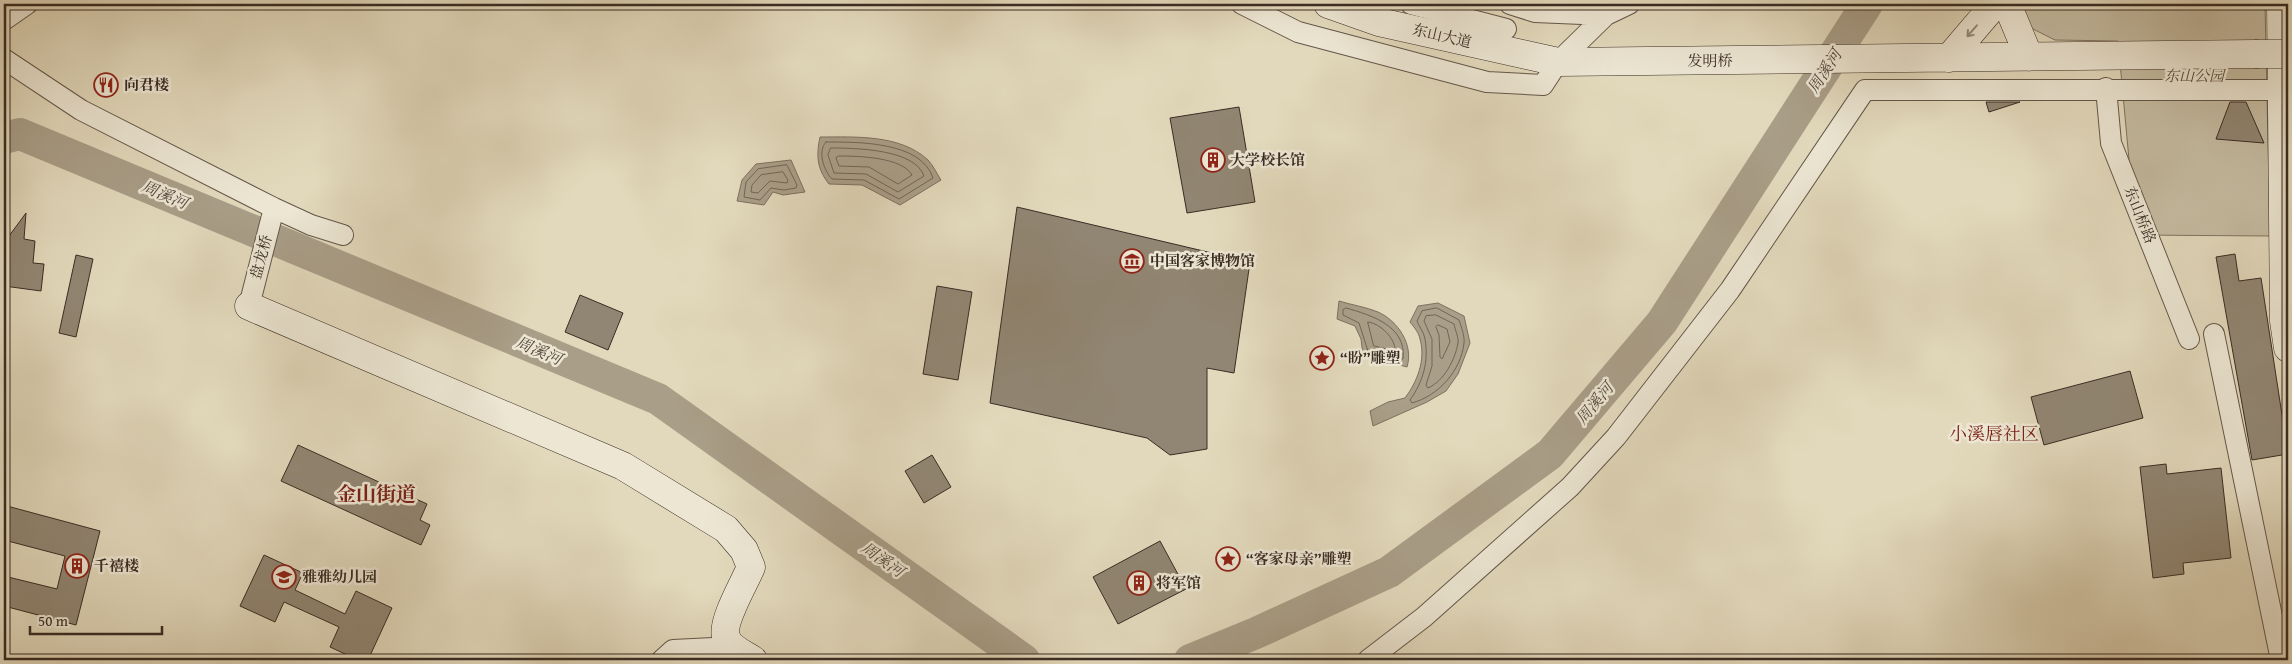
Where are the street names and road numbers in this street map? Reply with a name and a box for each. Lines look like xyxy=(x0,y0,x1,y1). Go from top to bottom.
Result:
street label: 东山大道 xyxy=(1411,19,1474,52)
street label: 发明桥 xyxy=(1687,50,1733,71)
street label: 东山桥路 xyxy=(2119,183,2161,247)
street label: 盘龙桥 xyxy=(245,232,276,281)

